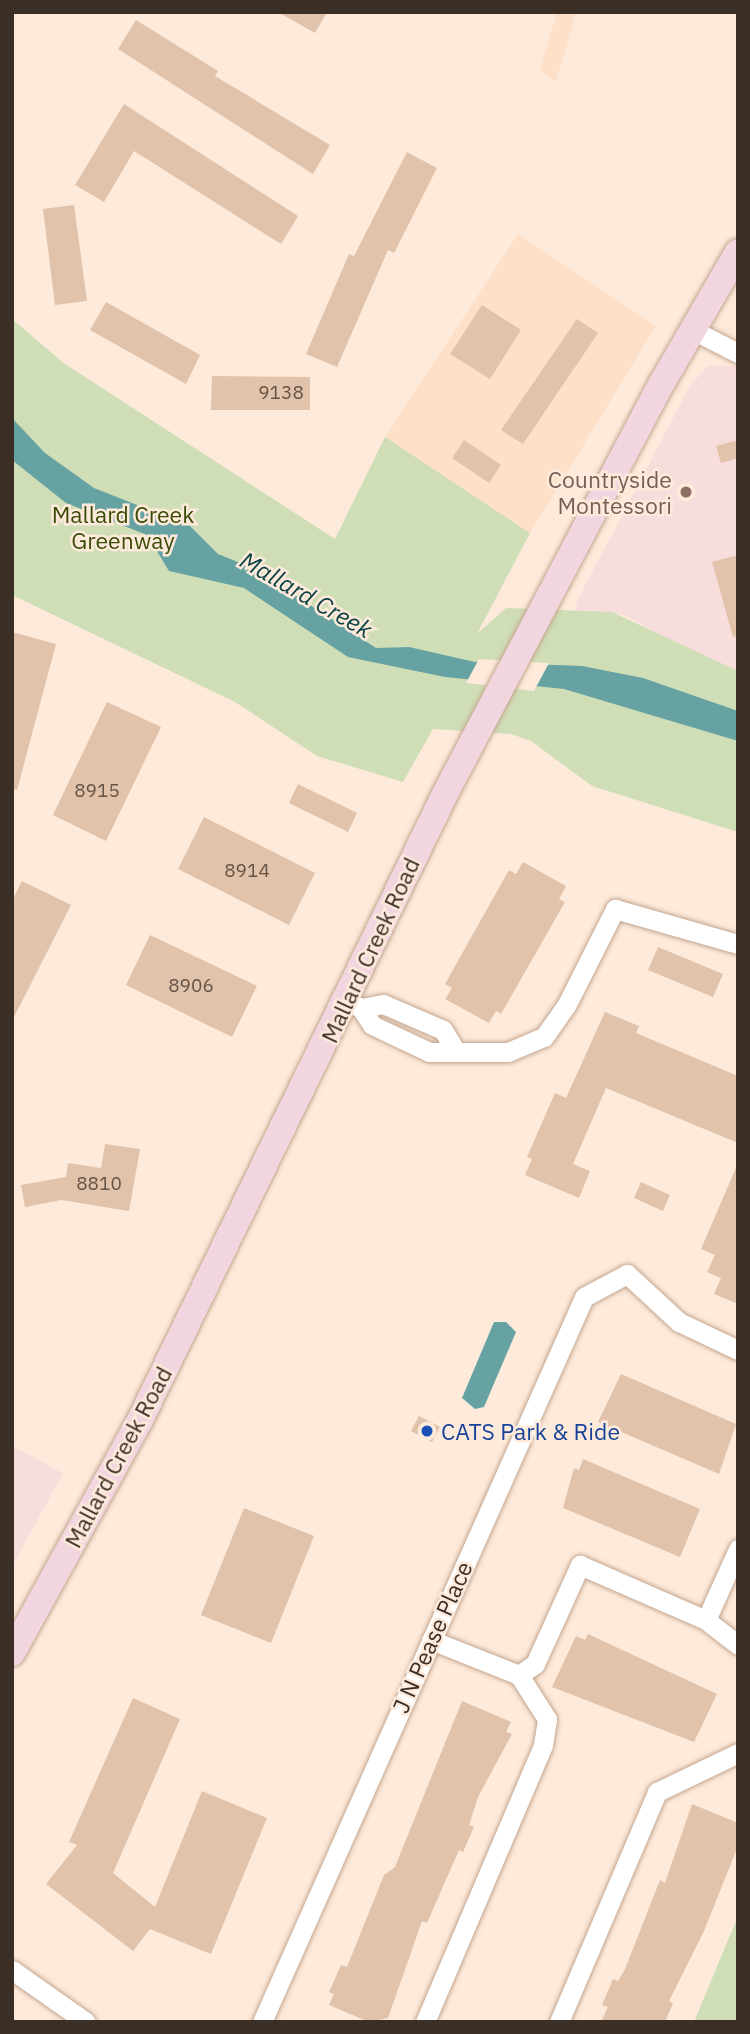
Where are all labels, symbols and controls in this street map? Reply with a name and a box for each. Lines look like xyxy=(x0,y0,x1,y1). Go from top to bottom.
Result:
house number: 9138 xyxy=(258,382,304,404)
place label: Countryside Montessori xyxy=(548,465,672,519)
marker: Countryside Montessori xyxy=(678,484,694,500)
park label: Mallard Creek Greenway xyxy=(52,500,194,554)
water label: Mallard Creek xyxy=(235,546,377,644)
house number: 8915 xyxy=(74,780,120,802)
street label: Mallard Creek Road xyxy=(315,853,425,1047)
house number: 8914 xyxy=(224,860,270,882)
house number: 8906 xyxy=(168,975,214,997)
house number: 8810 xyxy=(76,1173,122,1195)
street label: Mallard Creek Road xyxy=(59,1362,177,1552)
place label: CATS Park & Ride xyxy=(441,1417,620,1445)
marker: CATS Park & Ride xyxy=(419,1423,435,1439)
street label: J N Pease Place xyxy=(386,1557,478,1717)

